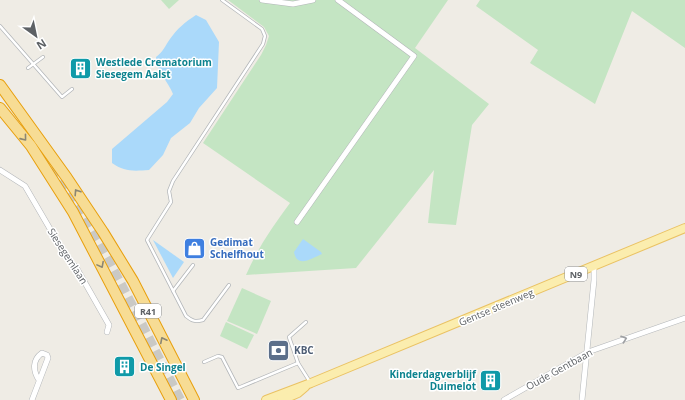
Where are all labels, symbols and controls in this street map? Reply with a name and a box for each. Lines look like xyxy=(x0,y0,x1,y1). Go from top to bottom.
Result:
north arrow xyxy=(16,16,56,56)
text: N xyxy=(34,36,50,54)
building icon: Westlede Crematorium Siesegem Aalst xyxy=(67,55,93,81)
place label: Westlede Crematorium Siesegem Aalst xyxy=(96,55,212,81)
one-way arrow xyxy=(20,134,27,141)
one-way arrow xyxy=(74,189,82,196)
street label: Siesegemlaan xyxy=(45,225,91,287)
shop icon: Gedimat Schelfhout xyxy=(181,235,207,261)
place label: Gedimat Schelfhout xyxy=(210,235,264,261)
one-way arrow xyxy=(97,261,104,268)
road number: N9 xyxy=(565,267,587,281)
street label: Gentse steenweg xyxy=(456,285,536,329)
road number: R41 xyxy=(135,304,161,318)
one-way arrow xyxy=(621,336,628,344)
one-way arrow xyxy=(160,337,168,345)
bank icon: KBC xyxy=(265,337,291,363)
place label: KBC xyxy=(294,343,314,357)
street label: Oude Gentbaan xyxy=(523,345,595,393)
building icon: De Singel xyxy=(111,354,137,380)
place label: De Singel xyxy=(140,360,186,374)
place label: Kinderdagverblijf Duimelot xyxy=(389,367,477,393)
building icon: Kinderdagverblijf Duimelot xyxy=(478,367,504,393)

